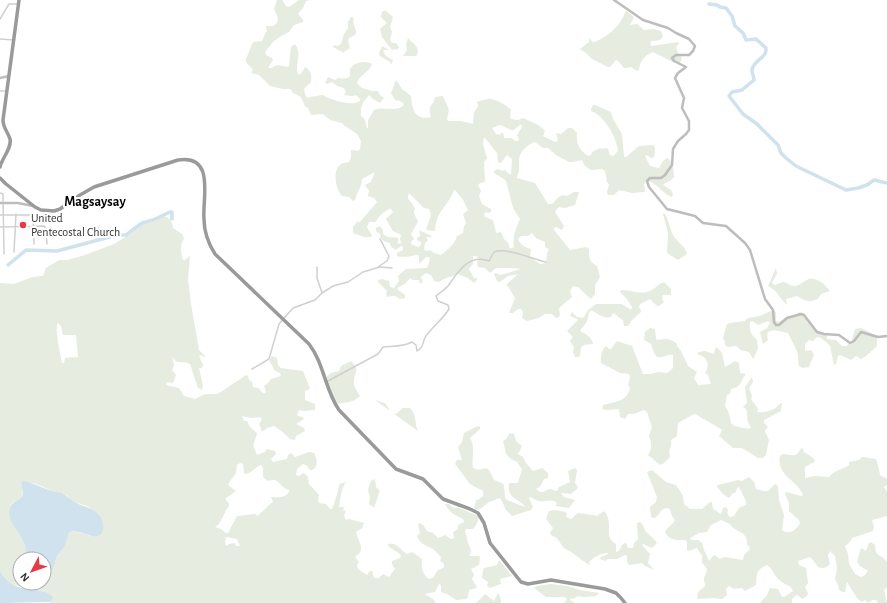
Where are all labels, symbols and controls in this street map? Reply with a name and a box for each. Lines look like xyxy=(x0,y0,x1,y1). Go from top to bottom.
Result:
district label: Magsaysay xyxy=(64,195,126,209)
place label: United Pentecostal Church xyxy=(31,212,120,238)
marker: United Pentecostal Church xyxy=(18,220,28,230)
north arrow xyxy=(12,551,52,591)
text: N xyxy=(18,571,31,584)

